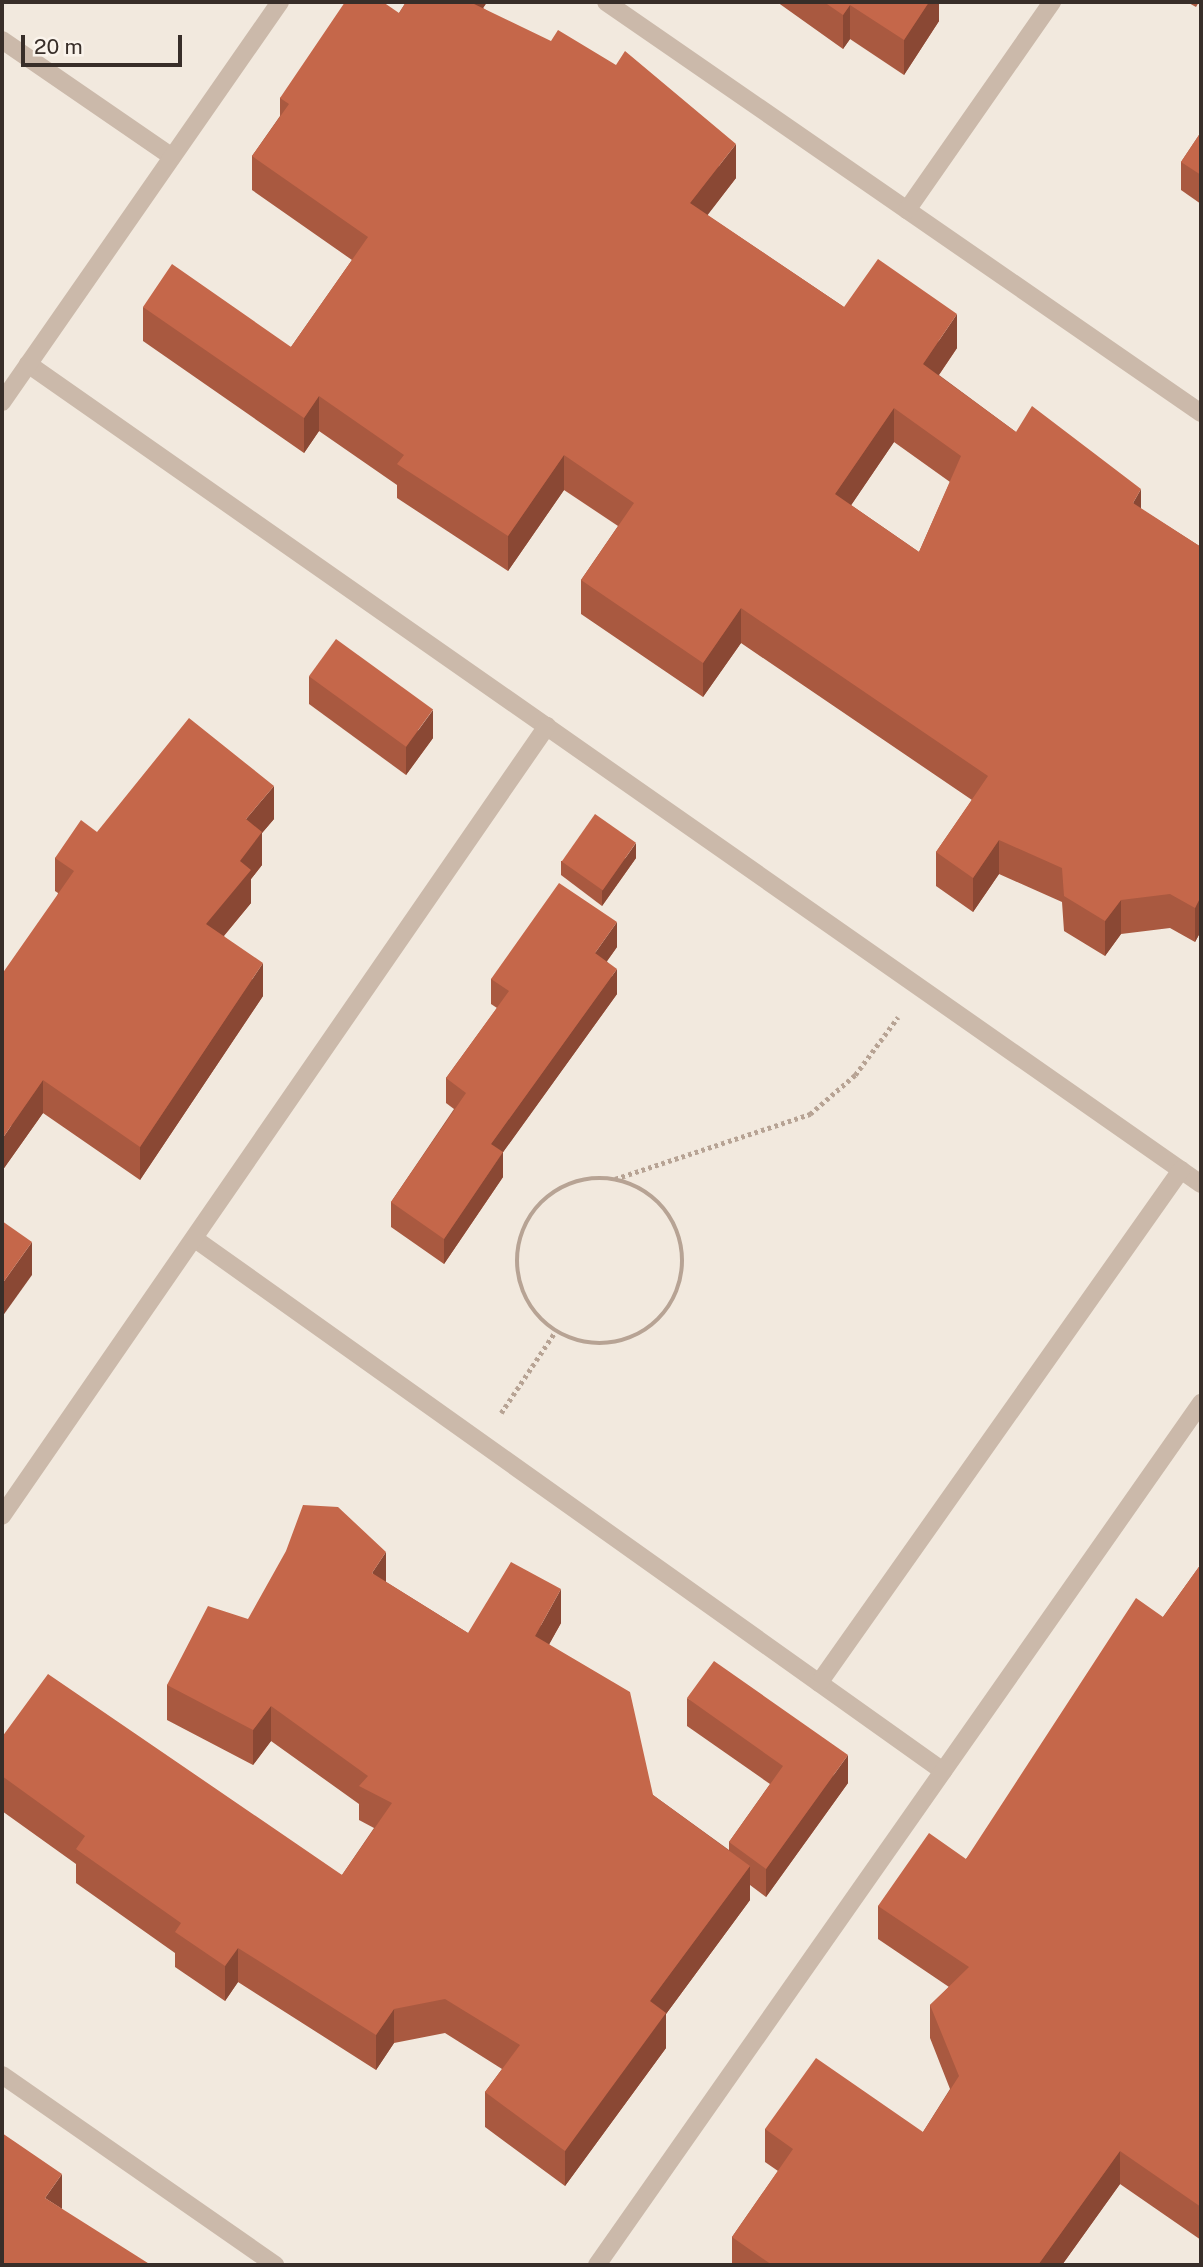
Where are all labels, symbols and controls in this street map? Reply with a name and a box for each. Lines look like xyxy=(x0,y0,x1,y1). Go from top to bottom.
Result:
scale bar xyxy=(24,21,186,65)
text: 20 m xyxy=(34,34,83,59)

